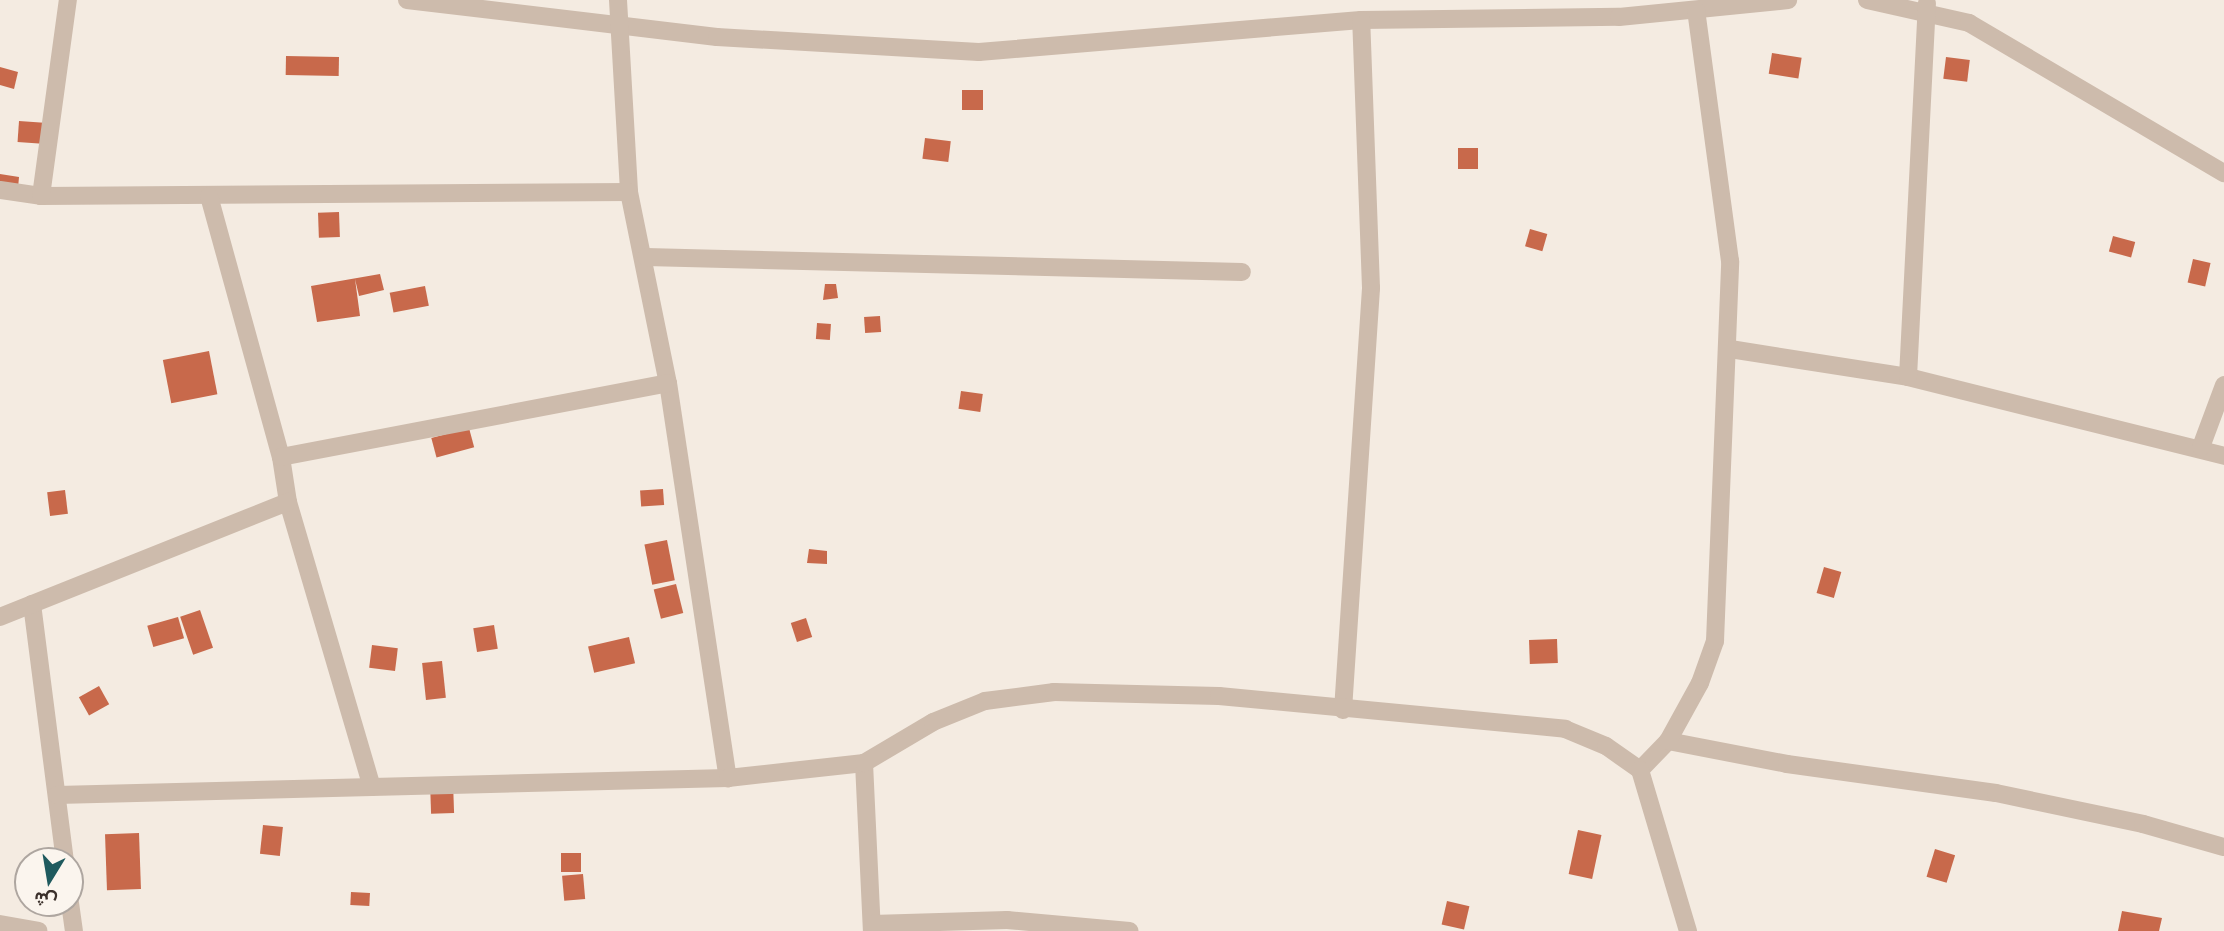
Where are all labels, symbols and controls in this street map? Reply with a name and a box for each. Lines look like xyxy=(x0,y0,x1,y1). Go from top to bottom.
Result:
north arrow xyxy=(14,847,84,917)
text: ش xyxy=(32,888,59,914)

